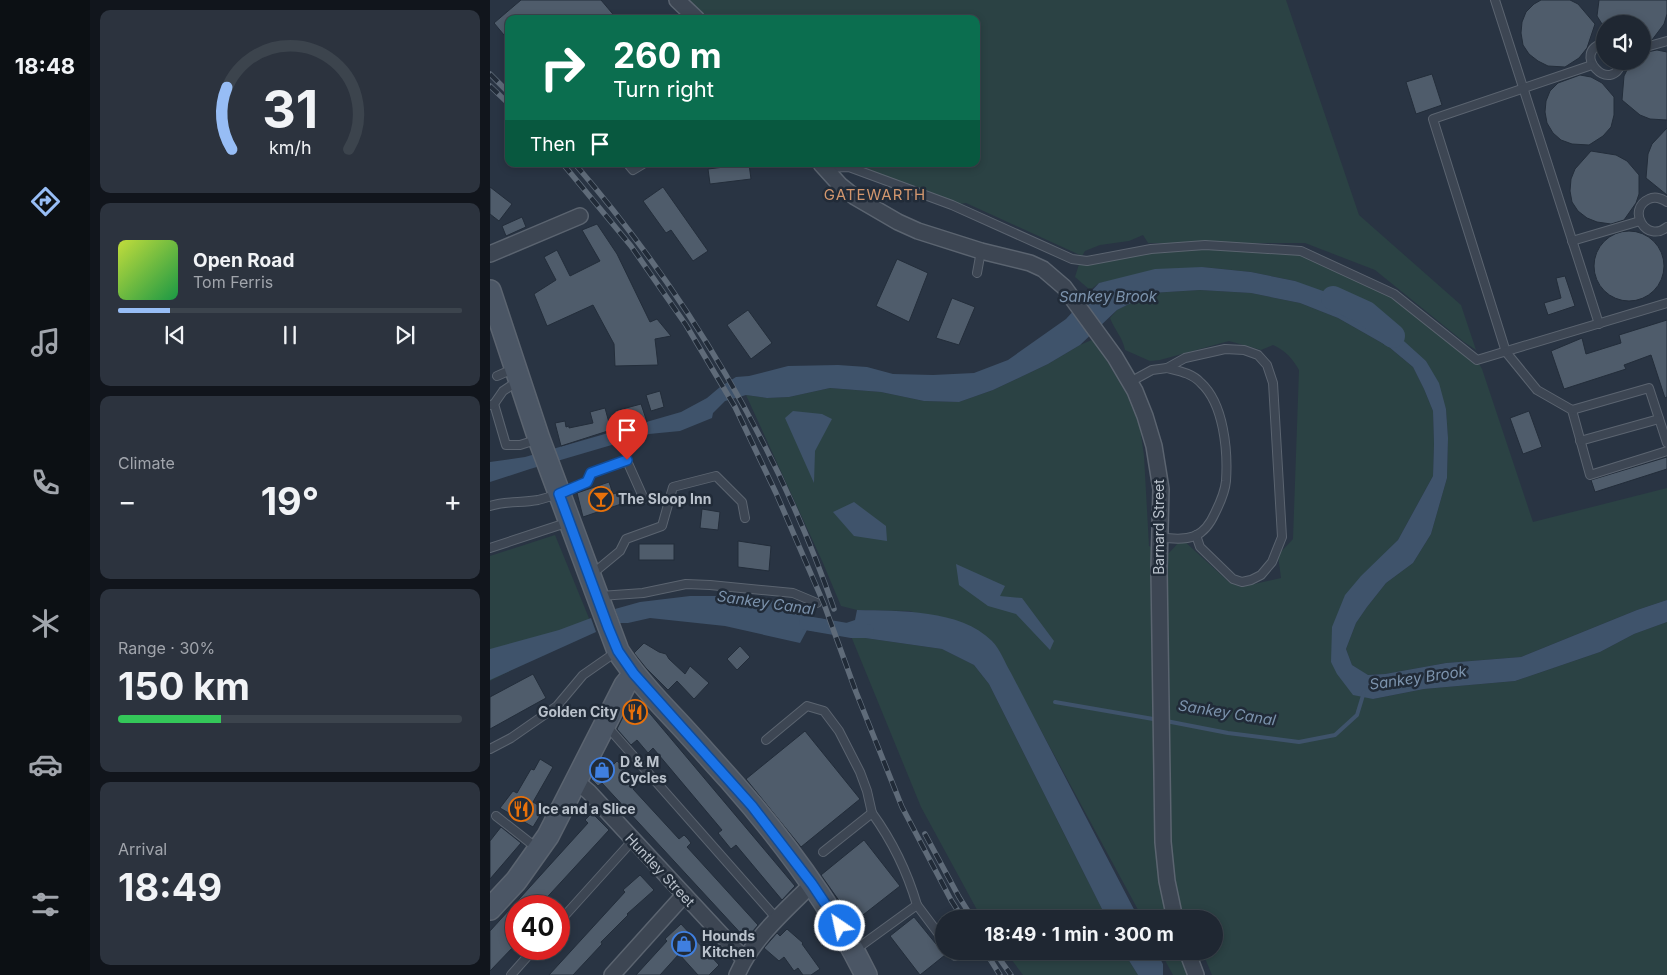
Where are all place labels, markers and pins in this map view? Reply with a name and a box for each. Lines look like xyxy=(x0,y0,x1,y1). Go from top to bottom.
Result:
pin xyxy=(606,409,648,460)
bar icon: The Sloop Inn xyxy=(588,486,614,512)
place label: The Sloop Inn xyxy=(618,490,711,507)
restaurant icon: Golden City xyxy=(622,699,648,725)
place label: Golden City xyxy=(538,703,619,720)
place label: D & M Cycles xyxy=(620,753,667,786)
shop icon: D & M Cycles xyxy=(589,757,615,783)
restaurant icon: Ice and a Slice xyxy=(508,796,534,822)
place label: Ice and a Slice xyxy=(538,800,636,817)
place label: Hounds Kitchen xyxy=(702,927,755,960)
shop icon: Hounds Kitchen xyxy=(671,931,697,957)

